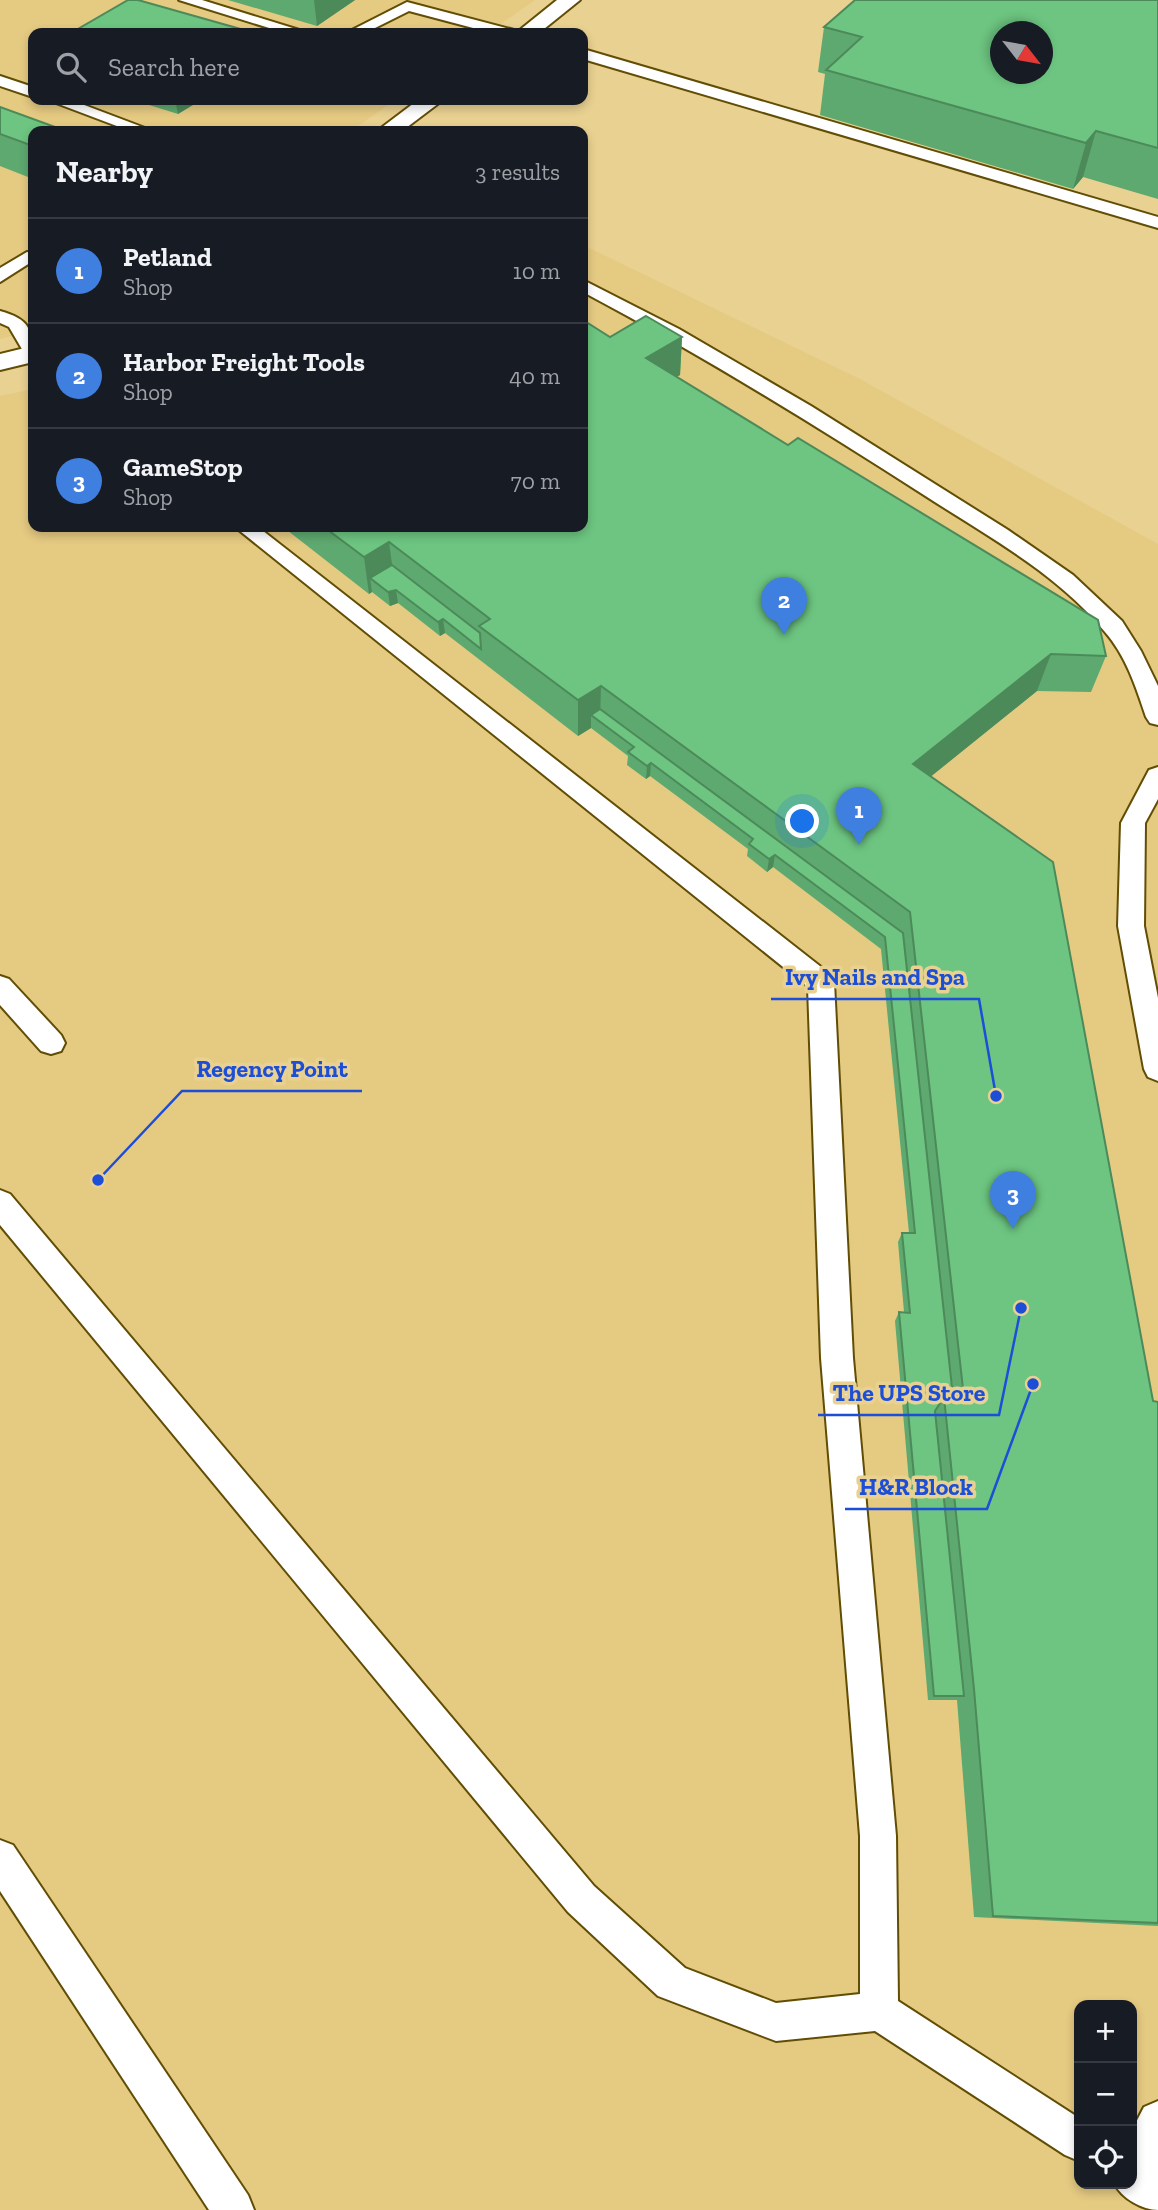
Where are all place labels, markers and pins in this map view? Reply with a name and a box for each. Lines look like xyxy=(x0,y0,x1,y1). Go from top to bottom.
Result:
pin: 2 xyxy=(761,577,807,635)
pin: 1 xyxy=(836,787,882,845)
callout: Ivy Nails and Spa xyxy=(771,954,979,999)
callout: Regency Point xyxy=(182,1046,362,1091)
pin: 3 xyxy=(990,1171,1036,1229)
callout: The UPS Store xyxy=(818,1370,999,1415)
callout: H&R Block xyxy=(845,1464,987,1509)

